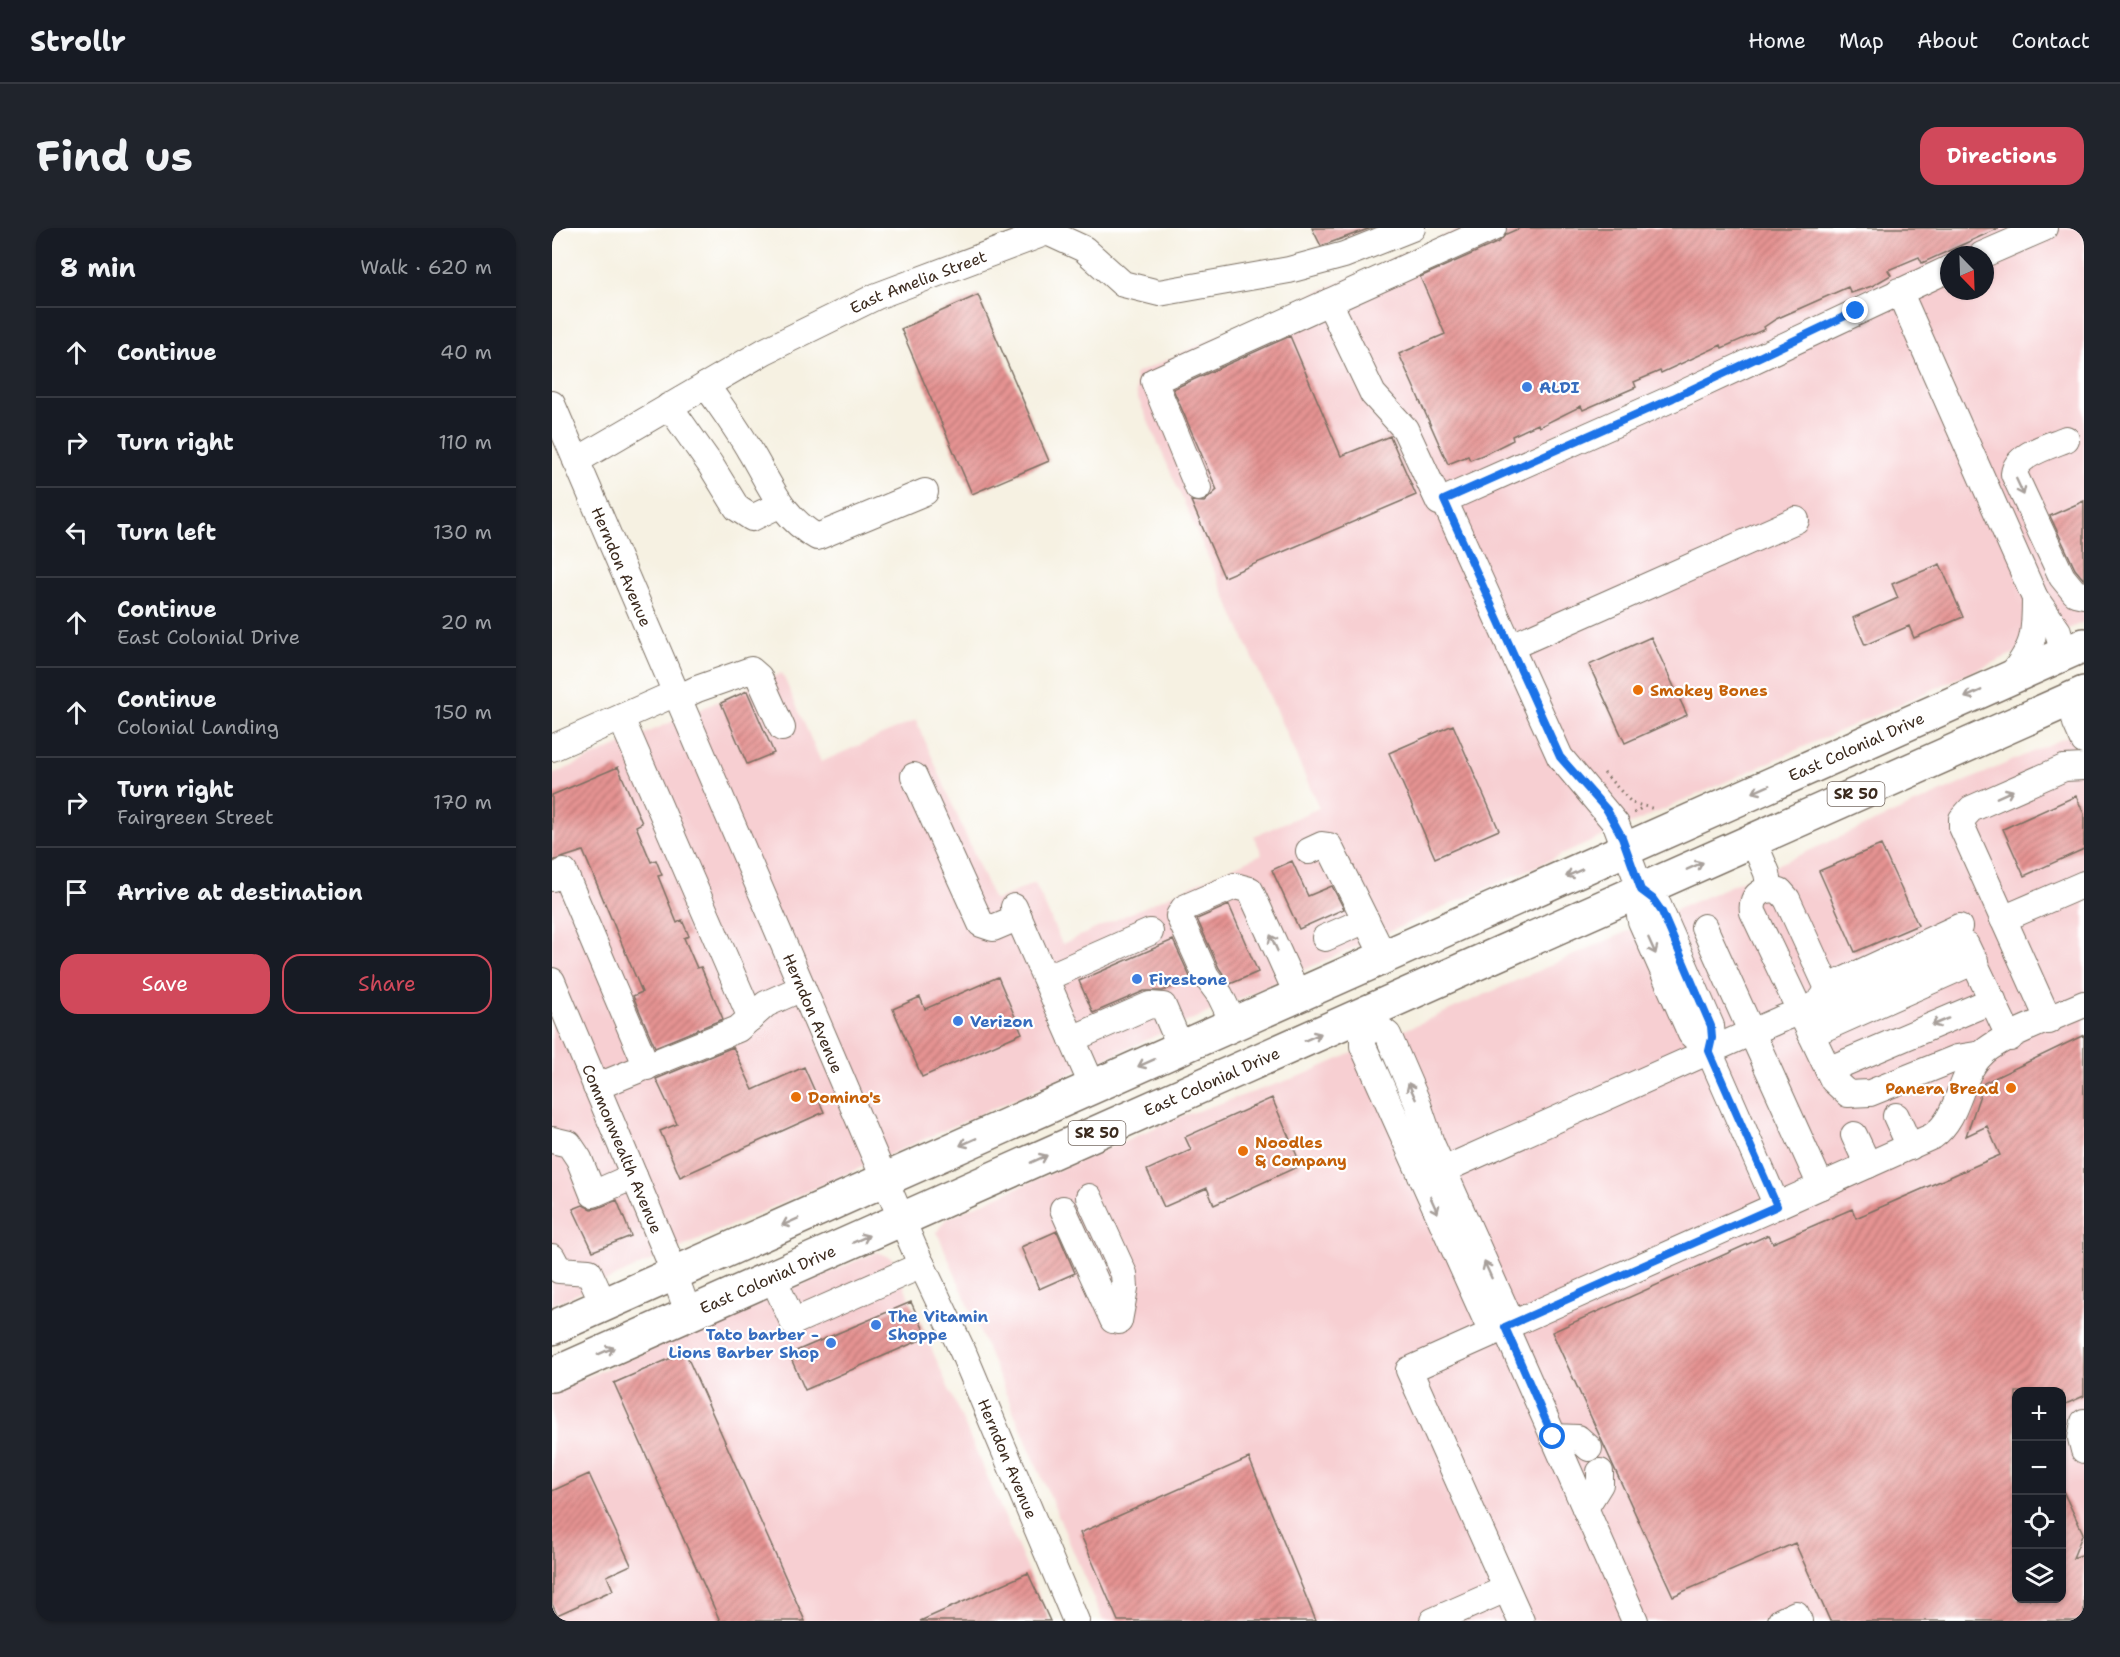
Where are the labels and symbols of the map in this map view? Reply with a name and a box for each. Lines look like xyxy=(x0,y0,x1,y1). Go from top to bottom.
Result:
street label: East Amelia Street xyxy=(846,246,990,319)
north arrow xyxy=(1940,246,1994,300)
route end xyxy=(1842,297,1868,323)
place label: ALDI xyxy=(1539,377,1580,398)
marker: ALDI xyxy=(1520,380,1534,394)
one-way arrow xyxy=(2016,478,2027,496)
street label: Herndon Avenue xyxy=(586,504,656,630)
place label: Smokey Bones xyxy=(1650,680,1768,701)
marker: Smokey Bones xyxy=(1631,683,1645,697)
one-way arrow xyxy=(1965,689,1983,701)
street label: East Colonial Drive xyxy=(1785,708,1928,786)
road number: SR 50 xyxy=(1828,782,1884,806)
one-way arrow xyxy=(1753,784,1771,796)
one-way arrow xyxy=(1995,788,2013,799)
one-way arrow xyxy=(1685,860,1703,871)
one-way arrow xyxy=(1565,869,1583,880)
one-way arrow xyxy=(1268,934,1279,952)
one-way arrow xyxy=(1646,936,1658,954)
street label: Herndon Avenue xyxy=(778,950,848,1077)
place label: Firestone xyxy=(1149,969,1228,990)
marker: Firestone xyxy=(1130,972,1144,986)
place label: Verizon xyxy=(970,1011,1033,1032)
marker: Verizon xyxy=(951,1014,965,1028)
one-way arrow xyxy=(1931,1017,1949,1029)
one-way arrow xyxy=(1303,1030,1321,1042)
street label: East Colonial Drive xyxy=(1141,1042,1283,1121)
one-way arrow xyxy=(1138,1058,1156,1069)
street label: Commonwealth Avenue xyxy=(577,1061,667,1237)
place label: Panera Bread xyxy=(1885,1078,1999,1099)
marker: Panera Bread xyxy=(2004,1081,2018,1095)
one-way arrow xyxy=(1406,1082,1417,1100)
place label: Domino's xyxy=(808,1087,881,1108)
marker: Domino's xyxy=(789,1090,803,1104)
road number: SR 50 xyxy=(1068,1121,1126,1145)
place label: Noodles & Company xyxy=(1255,1132,1347,1171)
one-way arrow xyxy=(959,1137,978,1148)
marker: Noodles & Company xyxy=(1236,1144,1250,1158)
one-way arrow xyxy=(1029,1153,1047,1165)
one-way arrow xyxy=(1429,1195,1440,1213)
one-way arrow xyxy=(781,1217,800,1228)
one-way arrow xyxy=(851,1233,870,1244)
street label: East Colonial Drive xyxy=(697,1240,839,1319)
one-way arrow xyxy=(1481,1262,1493,1280)
place label: The Vitamin Shoppe xyxy=(888,1306,989,1345)
marker: The Vitamin Shoppe xyxy=(869,1318,883,1332)
place label: Tato barber - Lions Barber Shop xyxy=(668,1324,819,1363)
marker: Tato barber - Lions Barber Shop xyxy=(824,1336,838,1350)
one-way arrow xyxy=(596,1345,614,1357)
street label: Herndon Avenue xyxy=(973,1396,1042,1522)
route start xyxy=(1539,1423,1565,1449)

